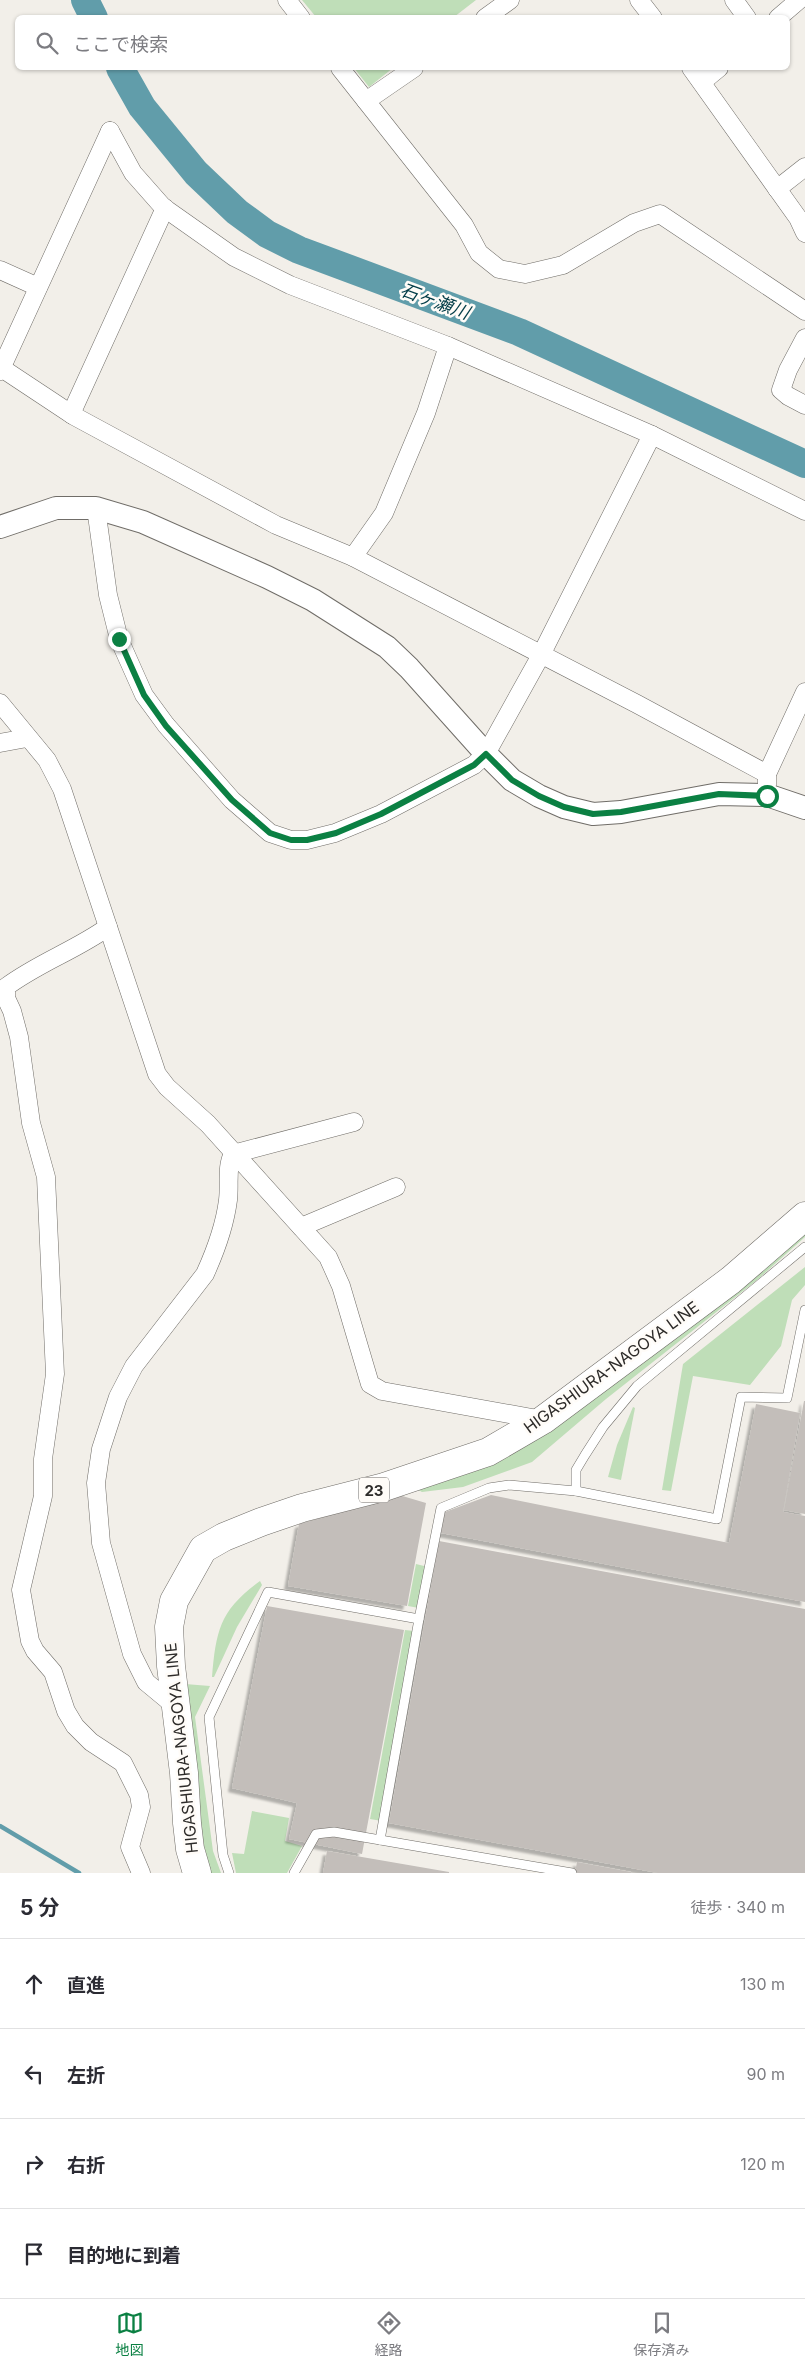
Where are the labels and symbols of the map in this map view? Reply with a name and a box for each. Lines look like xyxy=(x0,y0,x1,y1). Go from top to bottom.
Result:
water label: 石ヶ瀬川 xyxy=(398,279,474,324)
route end xyxy=(108,628,131,651)
route start xyxy=(756,785,779,808)
street label: HIGASHIURA-NAGOYA LINE xyxy=(519,1297,703,1437)
road number: 23 xyxy=(359,1478,389,1502)
street label: HIGASHIURA-NAGOYA LINE xyxy=(160,1642,202,1854)

